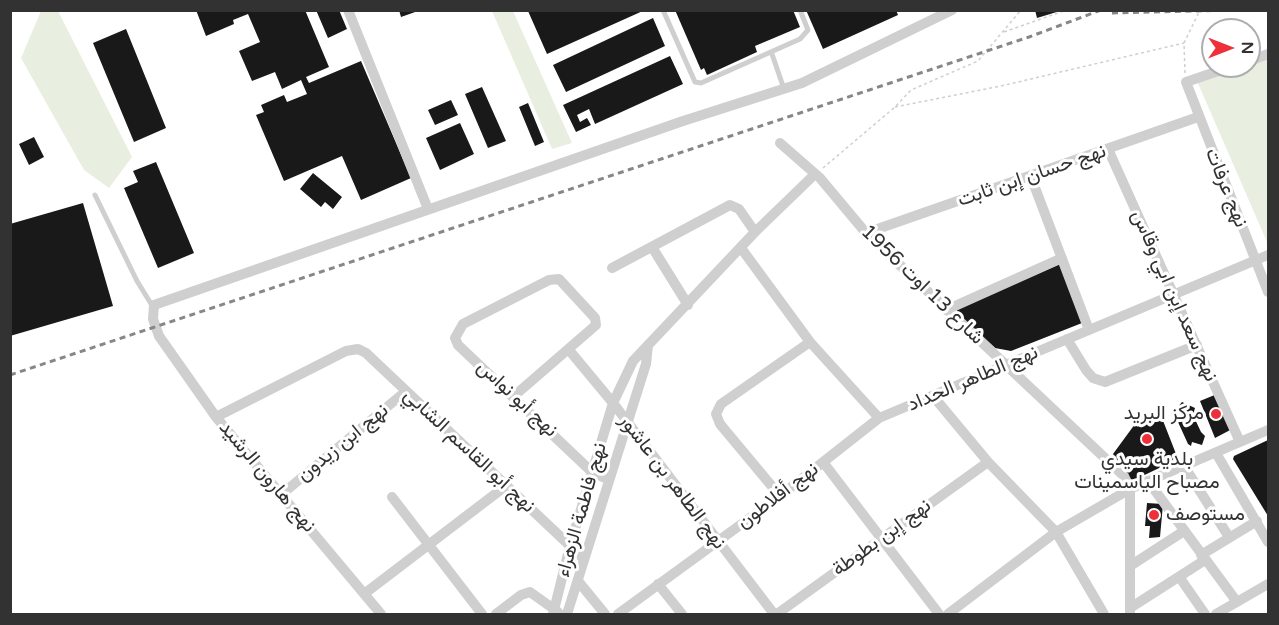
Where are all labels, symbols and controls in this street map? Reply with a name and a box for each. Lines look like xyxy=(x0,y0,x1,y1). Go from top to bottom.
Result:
north arrow xyxy=(1201,18,1261,78)
text: N xyxy=(1237,42,1257,54)
street label: نهج حسان إبن ثابت xyxy=(955,139,1109,213)
street label: نهج عرفات xyxy=(1199,145,1253,231)
street label: نهج سعد إبن ابي وقاس xyxy=(1125,206,1223,386)
street label: شارع 13 اوت 1956 xyxy=(855,220,989,350)
street label: نهج الطاهر الحداد xyxy=(904,341,1042,417)
street label: نهج أبو نواس xyxy=(471,355,563,443)
street label: نهج أبو القاسم الشابي xyxy=(398,384,540,518)
street label: نهج ابن زيدون xyxy=(292,399,394,487)
place label: مركز البريد xyxy=(1124,402,1204,426)
marker: مركز البريد xyxy=(1209,407,1223,421)
street label: نهج الطاهر بن عاشور xyxy=(613,410,731,554)
street label: نهج هارون الرشيد xyxy=(213,416,321,538)
marker: بلدية سيدي مصباح الياسمينات xyxy=(1140,432,1154,446)
street label: نهج فاطمة الزهراء xyxy=(551,440,613,580)
place label: بلدية سيدي مصباح الياسمينات xyxy=(1074,448,1220,495)
street label: نهج أفلاطون xyxy=(732,458,824,534)
street label: نهج إبن بطوطة xyxy=(828,494,936,582)
place label: مستوصف xyxy=(1166,503,1245,527)
marker: مستوصف xyxy=(1147,508,1161,522)

